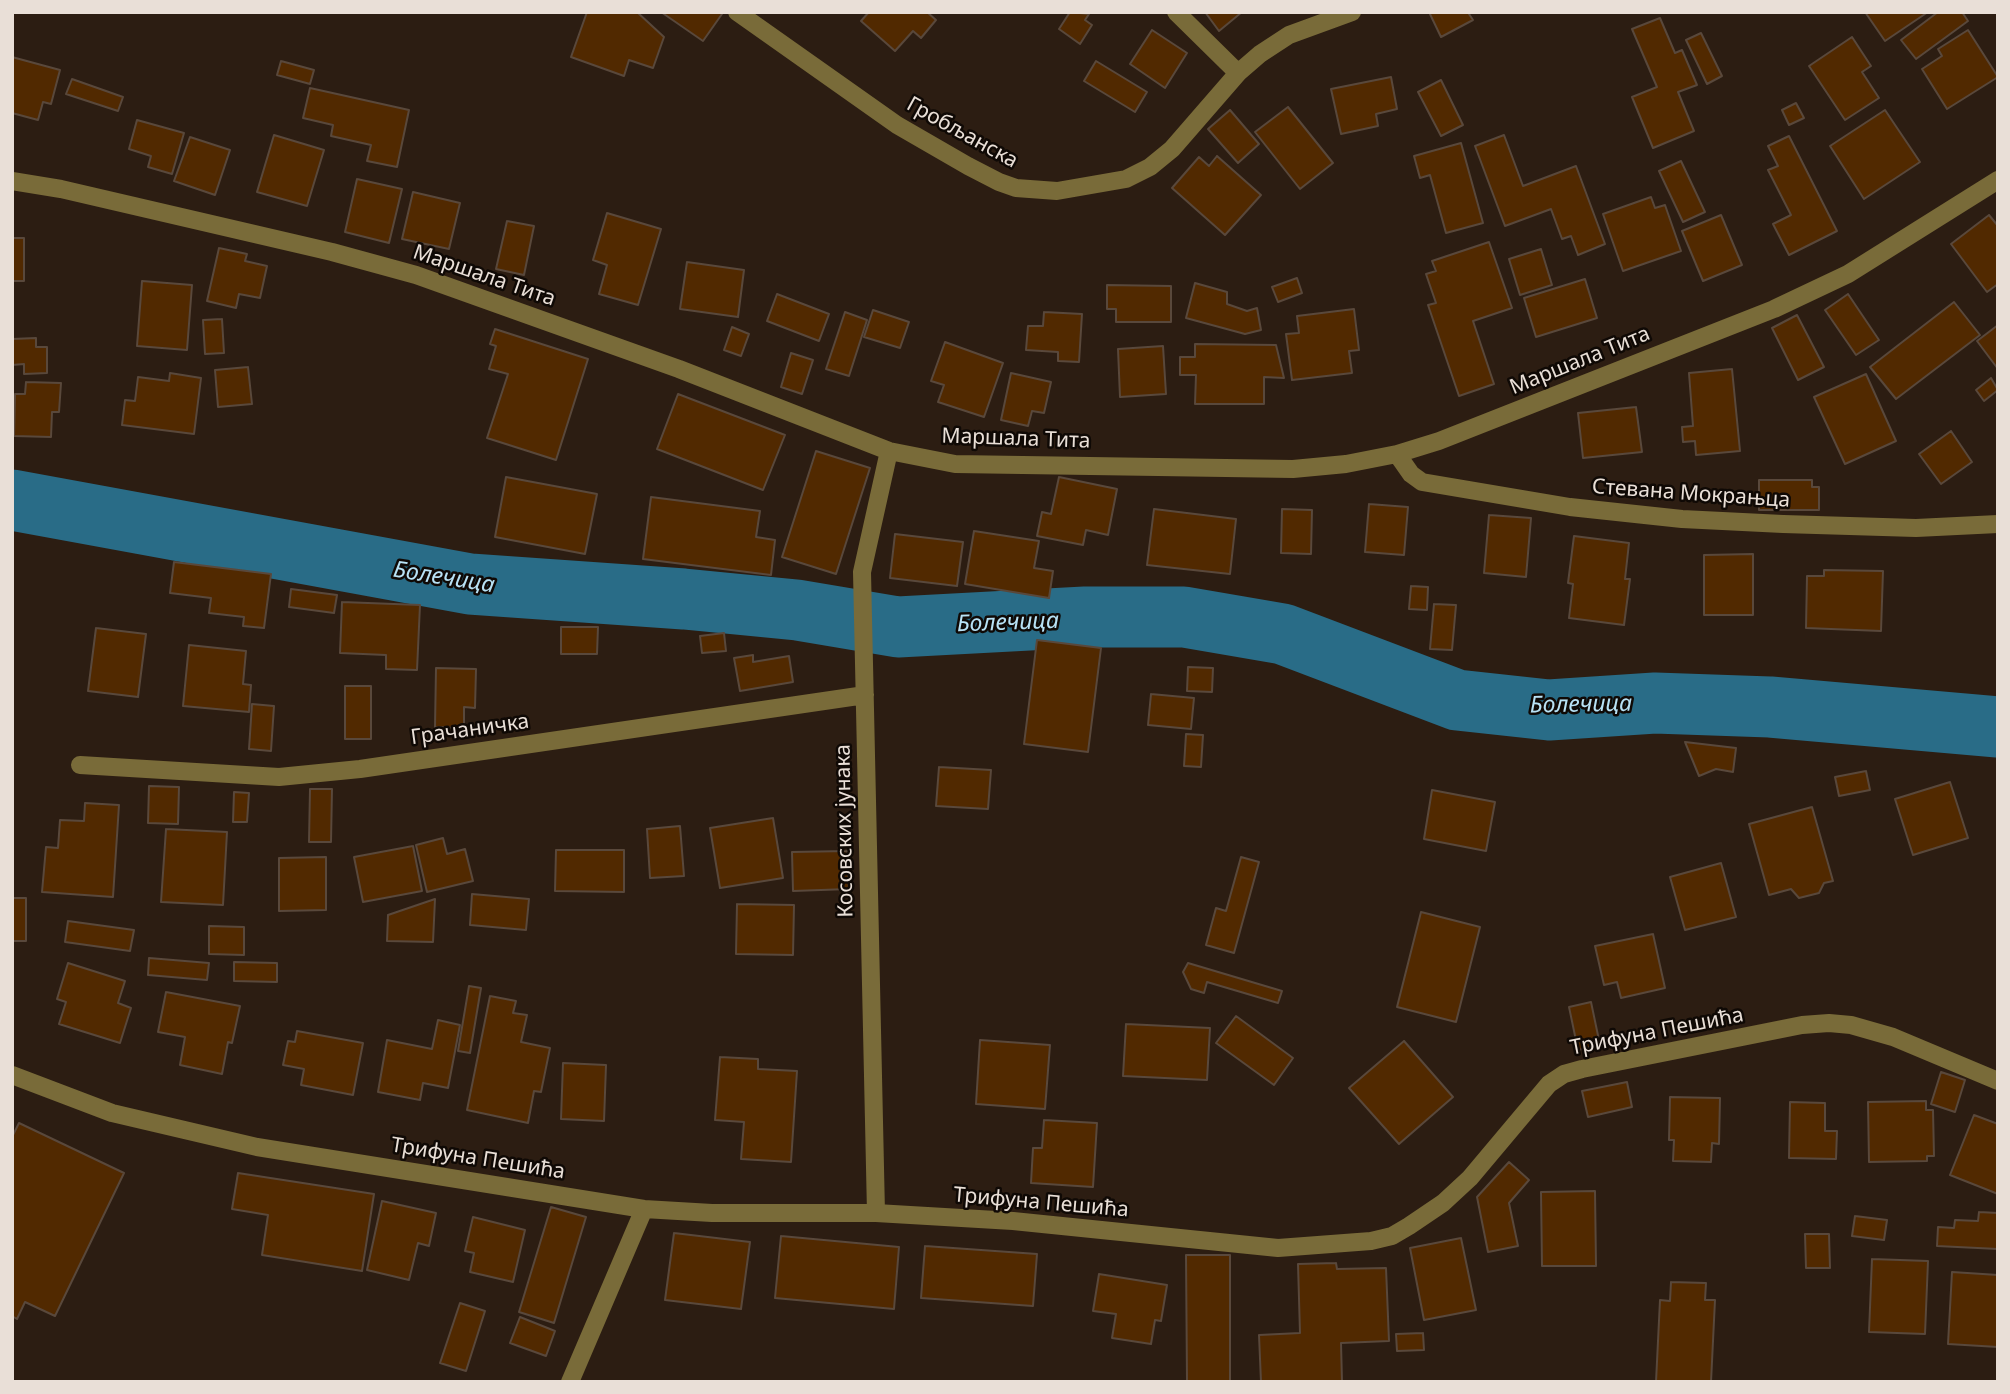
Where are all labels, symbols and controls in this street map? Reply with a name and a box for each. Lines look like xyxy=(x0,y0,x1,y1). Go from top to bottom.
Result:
street label: Гробљанска xyxy=(902,92,1022,174)
street label: Маршала Тита xyxy=(409,240,559,312)
street label: Маршала Тита xyxy=(1506,321,1654,401)
street label: Маршала Тита xyxy=(941,424,1091,454)
street label: Стевана Мокрањца xyxy=(1591,475,1791,513)
water label: Болечица xyxy=(391,556,497,600)
water label: Болечица xyxy=(956,607,1060,639)
water label: Болечица xyxy=(1530,690,1632,720)
street label: Грачаничка xyxy=(409,709,531,751)
street label: Косовских јунака xyxy=(831,744,859,918)
street label: Трифуна Пешића xyxy=(1568,1003,1746,1061)
street label: Трифуна Пешића xyxy=(389,1133,567,1185)
street label: Трифуна Пешића xyxy=(952,1183,1130,1223)

